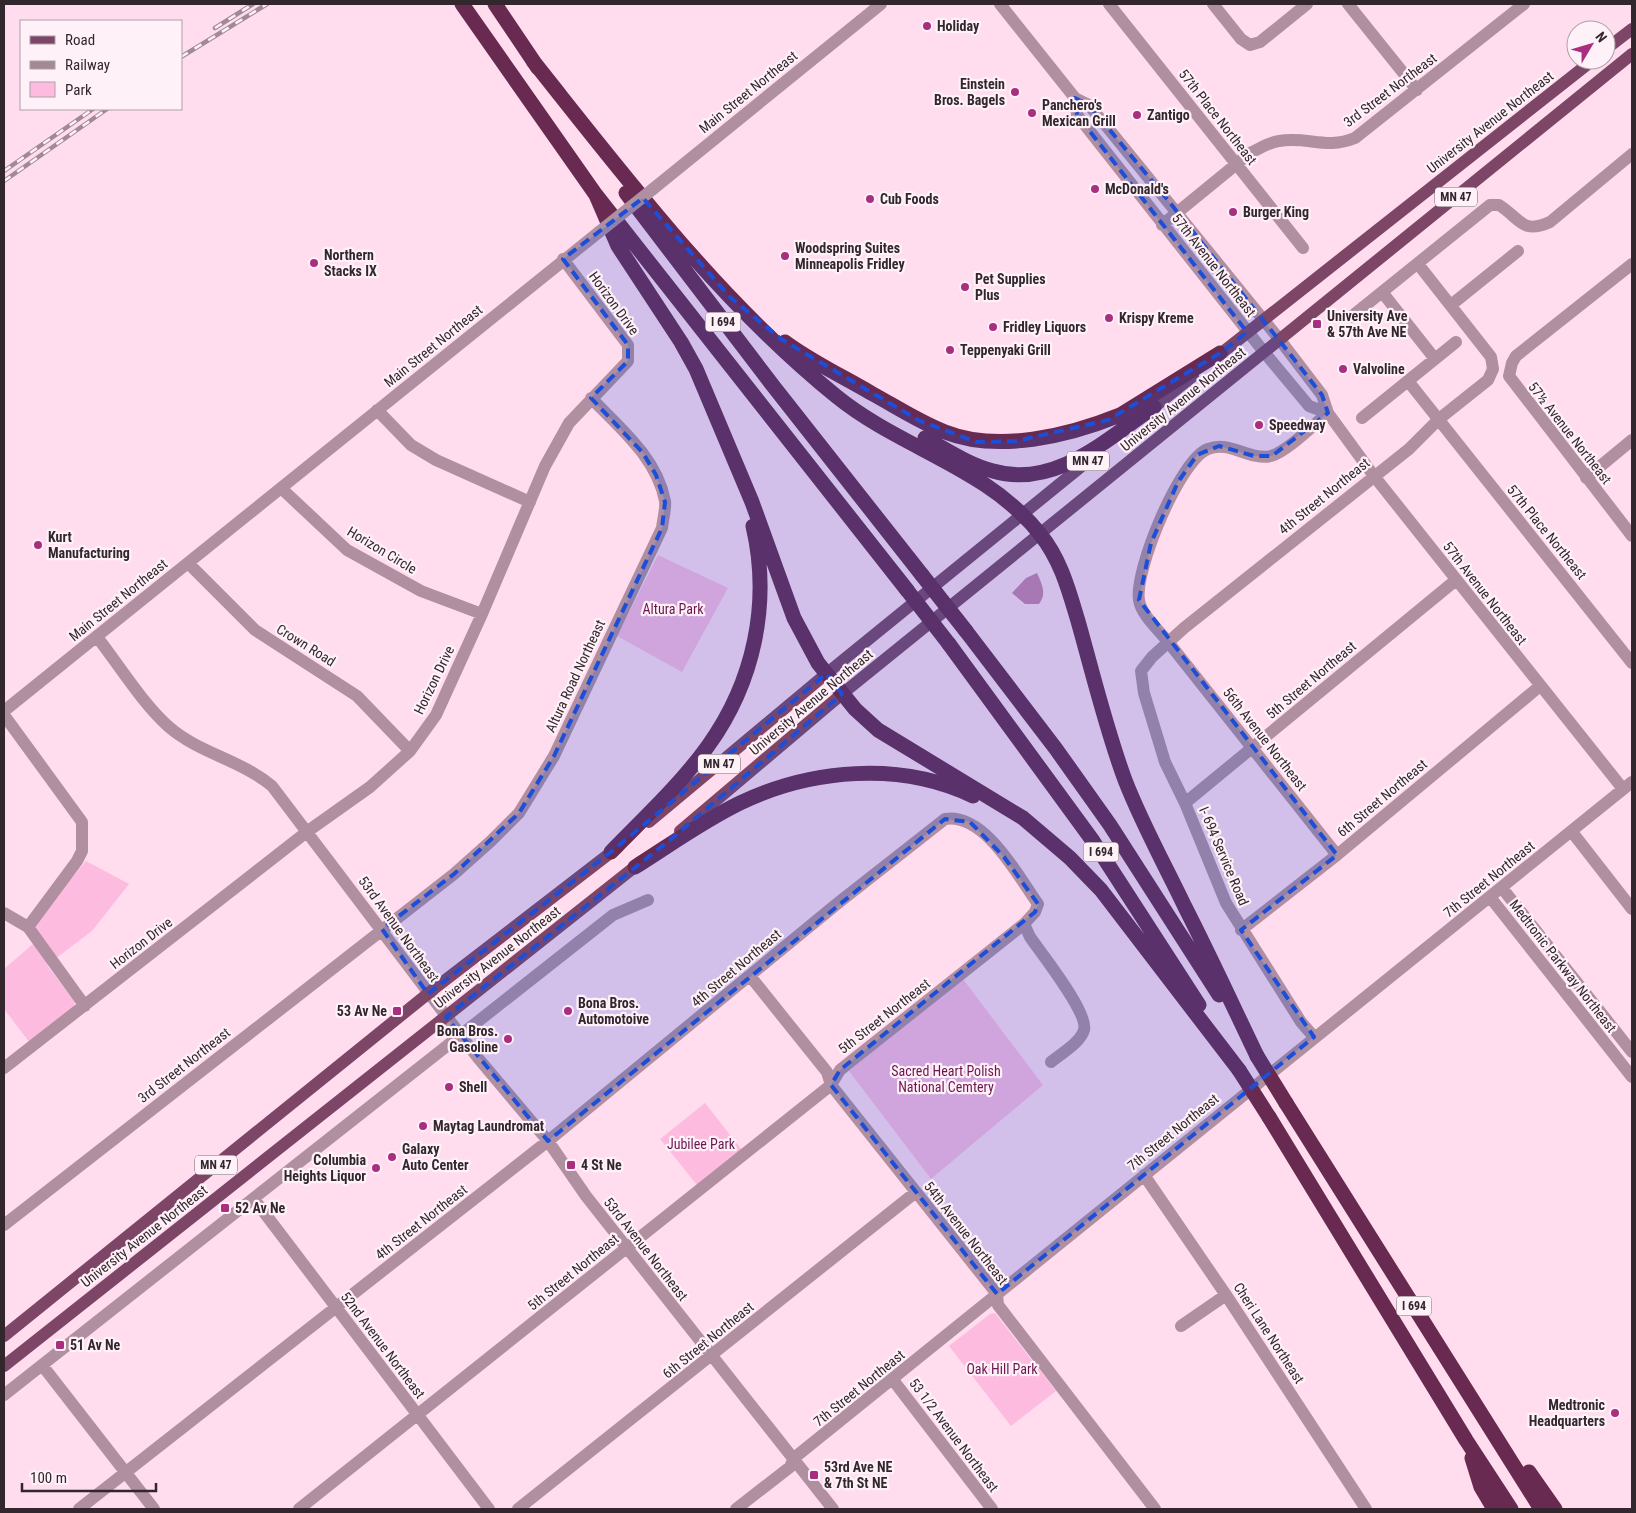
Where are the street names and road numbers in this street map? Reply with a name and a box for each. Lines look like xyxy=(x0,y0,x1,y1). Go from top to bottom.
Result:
street label: Main Street Northeast xyxy=(696,48,800,136)
street label: 3rd Street Northeast xyxy=(1340,50,1440,130)
street label: 57th Place Northeast xyxy=(1176,66,1260,168)
street label: University Avenue Northeast xyxy=(1424,68,1556,176)
road number: MN 47 xyxy=(1435,188,1477,206)
street label: 57th Avenue Northeast xyxy=(1169,210,1259,320)
street label: Horizon Drive xyxy=(586,268,643,338)
street label: Main Street Northeast xyxy=(381,302,485,390)
road number: I 694 xyxy=(706,313,740,332)
street label: University Avenue Northeast xyxy=(1117,344,1249,454)
street label: 57½ Avenue Northeast xyxy=(1525,379,1615,487)
road number: MN 47 xyxy=(1067,452,1109,471)
street label: 4th Street Northeast xyxy=(1275,455,1373,537)
street label: 57th Place Northeast xyxy=(1504,482,1590,582)
street label: Horizon Circle xyxy=(345,523,420,577)
street label: 57th Avenue Northeast xyxy=(1440,538,1530,648)
street label: Main Street Northeast xyxy=(66,556,170,644)
street label: Altura Road Northeast xyxy=(542,617,608,735)
street label: Crown Road xyxy=(274,621,338,669)
street label: 5th Street Northeast xyxy=(1263,638,1359,722)
street label: Horizon Drive xyxy=(411,643,458,717)
street label: University Avenue Northeast xyxy=(746,646,876,758)
street label: 56th Avenue Northeast xyxy=(1220,684,1310,794)
road number: MN 47 xyxy=(698,754,740,774)
street label: 6th Street Northeast xyxy=(1334,756,1430,840)
street label: I- 694 Service Road xyxy=(1196,804,1252,908)
street label: 7th Street Northeast xyxy=(1440,838,1538,920)
road number: I 694 xyxy=(1084,842,1118,862)
street label: 53rd Avenue Northeast xyxy=(355,873,443,985)
street label: Medtronic Parkway Northeast xyxy=(1506,897,1620,1035)
street label: University Avenue Northeast xyxy=(431,903,563,1011)
street label: Horizon Drive xyxy=(107,914,175,972)
street label: 4th Street Northeast xyxy=(688,926,784,1010)
street label: 5th Street Northeast xyxy=(835,975,933,1057)
street label: 3rd Street Northeast xyxy=(135,1024,233,1106)
street label: 7th Street Northeast xyxy=(1124,1091,1222,1173)
road number: MN 47 xyxy=(195,1156,237,1174)
street label: 54th Avenue Northeast xyxy=(921,1178,1011,1288)
street label: 4th Street Northeast xyxy=(372,1181,470,1263)
street label: University Avenue Northeast xyxy=(78,1182,210,1290)
street label: 53rd Avenue Northeast xyxy=(601,1194,691,1304)
street label: 5th Street Northeast xyxy=(524,1231,622,1313)
street label: Cheri Lane Northeast xyxy=(1230,1280,1308,1386)
street label: 52nd Avenue Northeast xyxy=(338,1289,428,1401)
road number: I 694 xyxy=(1396,1296,1432,1315)
street label: 6th Street Northeast xyxy=(659,1299,757,1381)
street label: 7th Street Northeast xyxy=(810,1347,908,1429)
street label: 53 1/2 Avenue Northeast xyxy=(906,1375,1002,1495)

